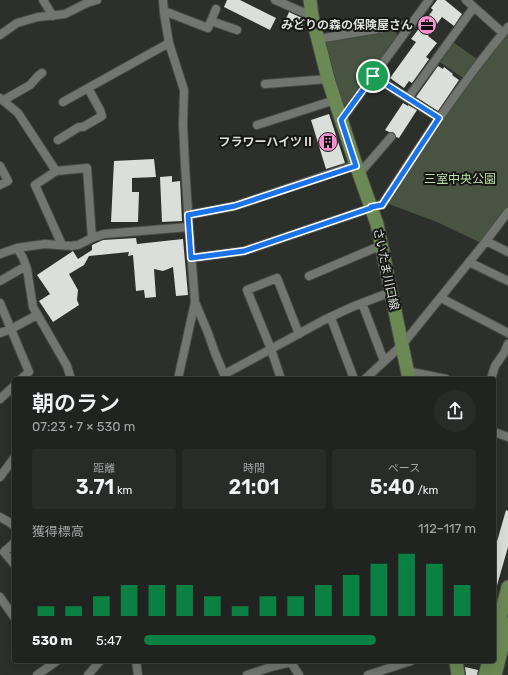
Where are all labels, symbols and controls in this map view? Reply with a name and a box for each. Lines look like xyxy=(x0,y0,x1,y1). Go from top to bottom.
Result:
office icon: みどりの森の保険屋さん xyxy=(416,14,438,36)
place label: みどりの森の保険屋さん xyxy=(281,18,413,32)
pin xyxy=(356,59,390,93)
icon: arrive xyxy=(362,65,384,87)
building icon: フラワーハイツⅡ xyxy=(317,131,339,153)
place label: フラワーハイツⅡ xyxy=(218,135,314,149)
park label: 三室中央公園 xyxy=(424,172,496,186)
street label: さいたま川口線 xyxy=(370,227,402,311)
text: 朝のラン xyxy=(32,390,120,417)
button: share xyxy=(434,390,476,432)
text: 07:23 · 7 × 530 m xyxy=(32,419,135,434)
text: 距離 xyxy=(93,462,115,475)
text: 時間 xyxy=(243,462,265,475)
text: ペース xyxy=(388,462,420,475)
text: 3.71 xyxy=(76,475,114,499)
text: 21:01 xyxy=(229,475,279,499)
text: 5:40 xyxy=(370,475,415,499)
text: km xyxy=(114,484,132,497)
text: /km xyxy=(415,484,438,497)
text: 112–117 m xyxy=(418,521,476,536)
text: 獲得標高 xyxy=(32,524,84,539)
text: 530 m xyxy=(32,633,72,648)
text: 5:47 xyxy=(96,633,122,648)

